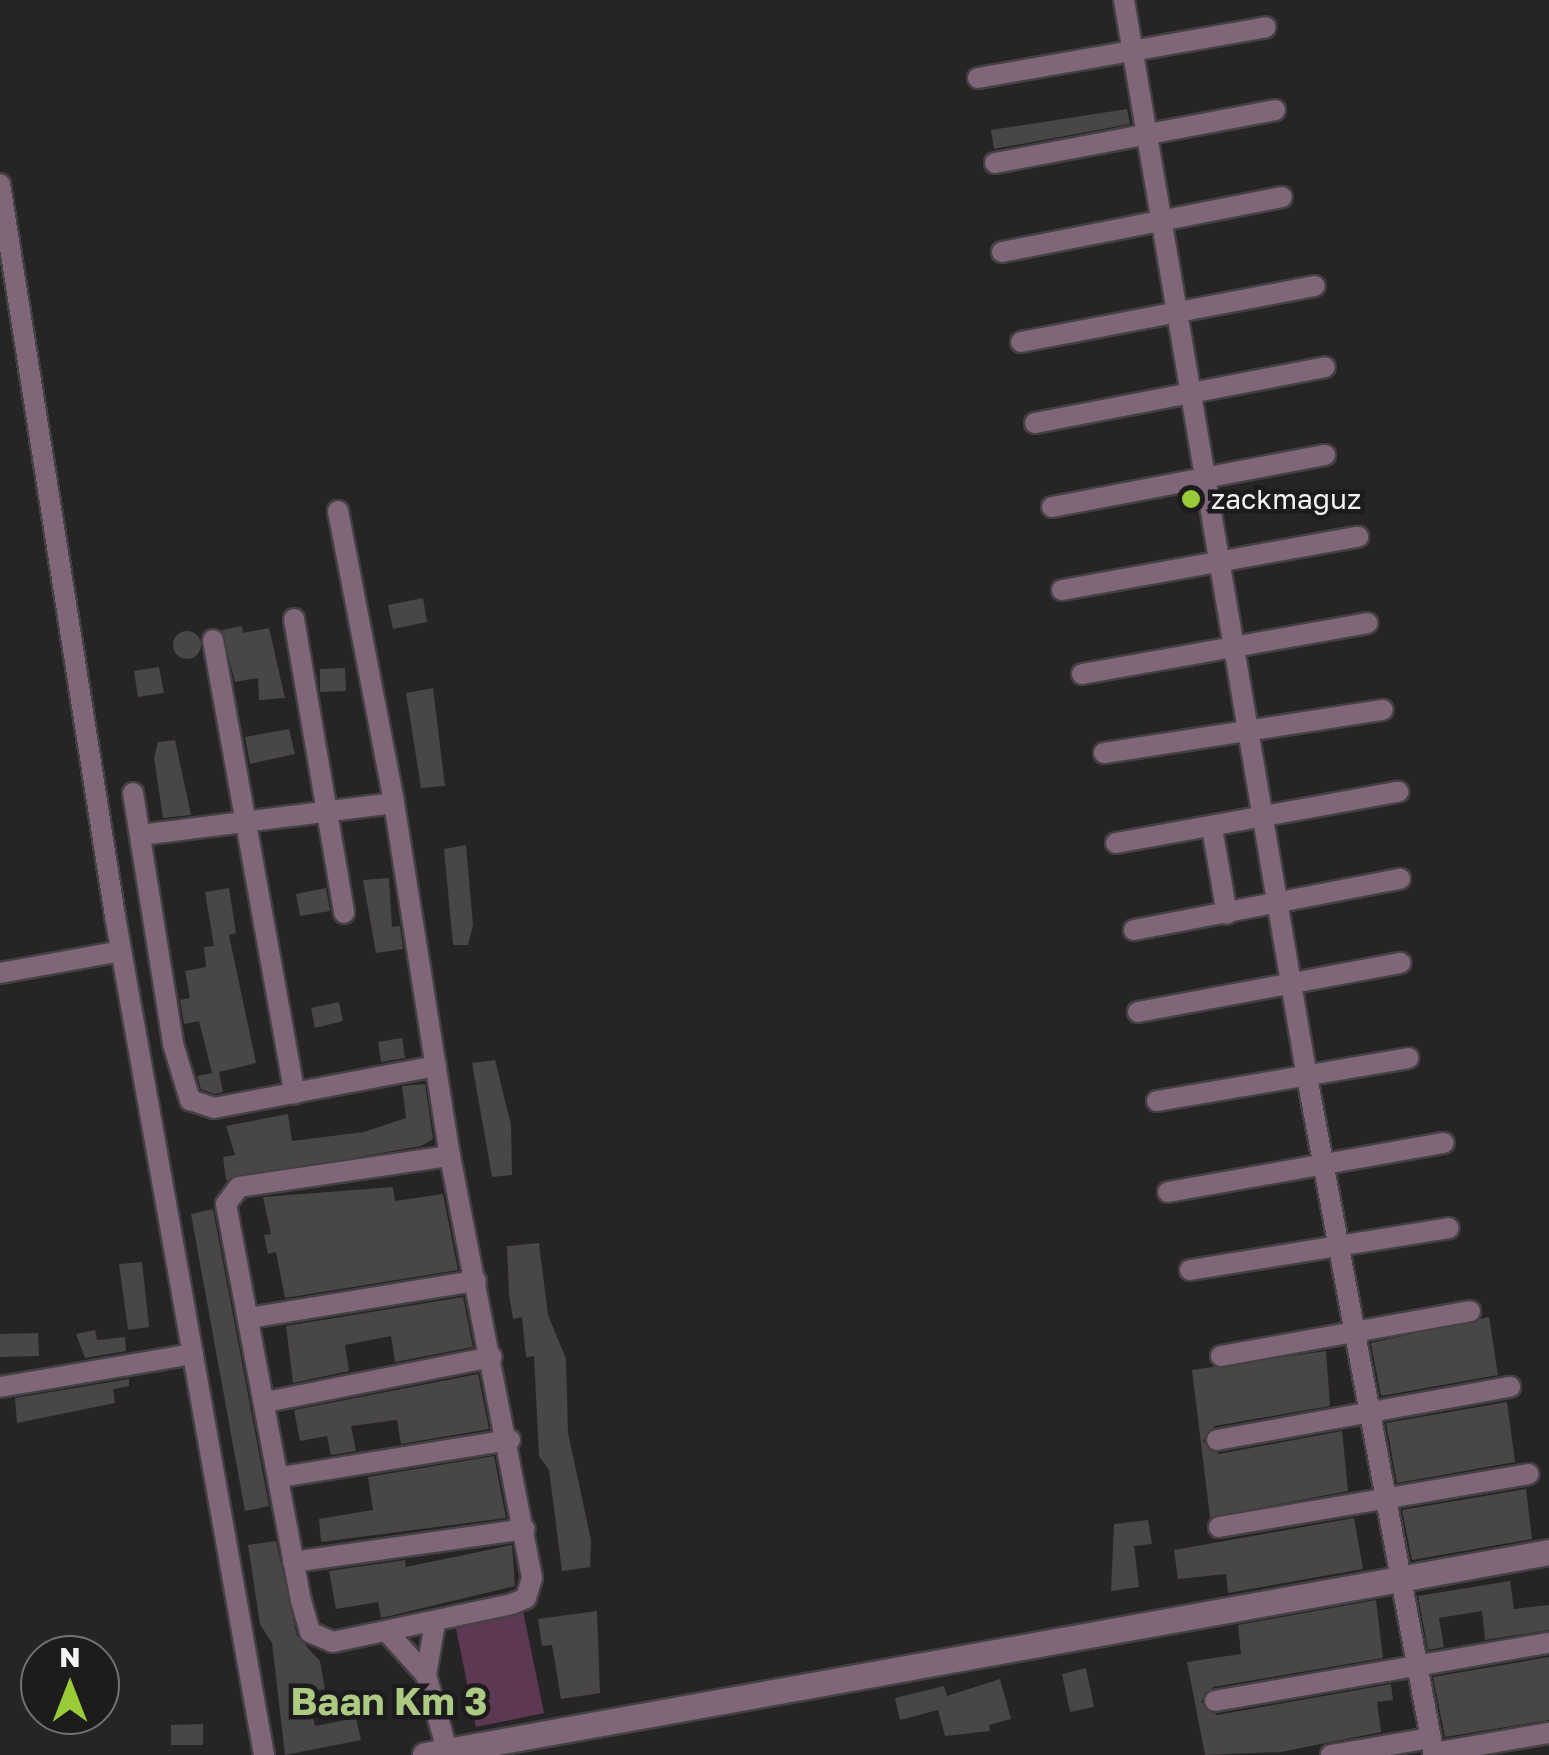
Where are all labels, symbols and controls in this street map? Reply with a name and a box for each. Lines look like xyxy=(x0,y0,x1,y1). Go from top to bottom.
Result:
place label: zackmaguz xyxy=(1211,482,1361,516)
marker: zackmaguz xyxy=(1180,488,1202,510)
north arrow xyxy=(20,1635,120,1735)
text: N xyxy=(59,1640,81,1673)
district label: Baan Km 3 xyxy=(291,1678,487,1724)

